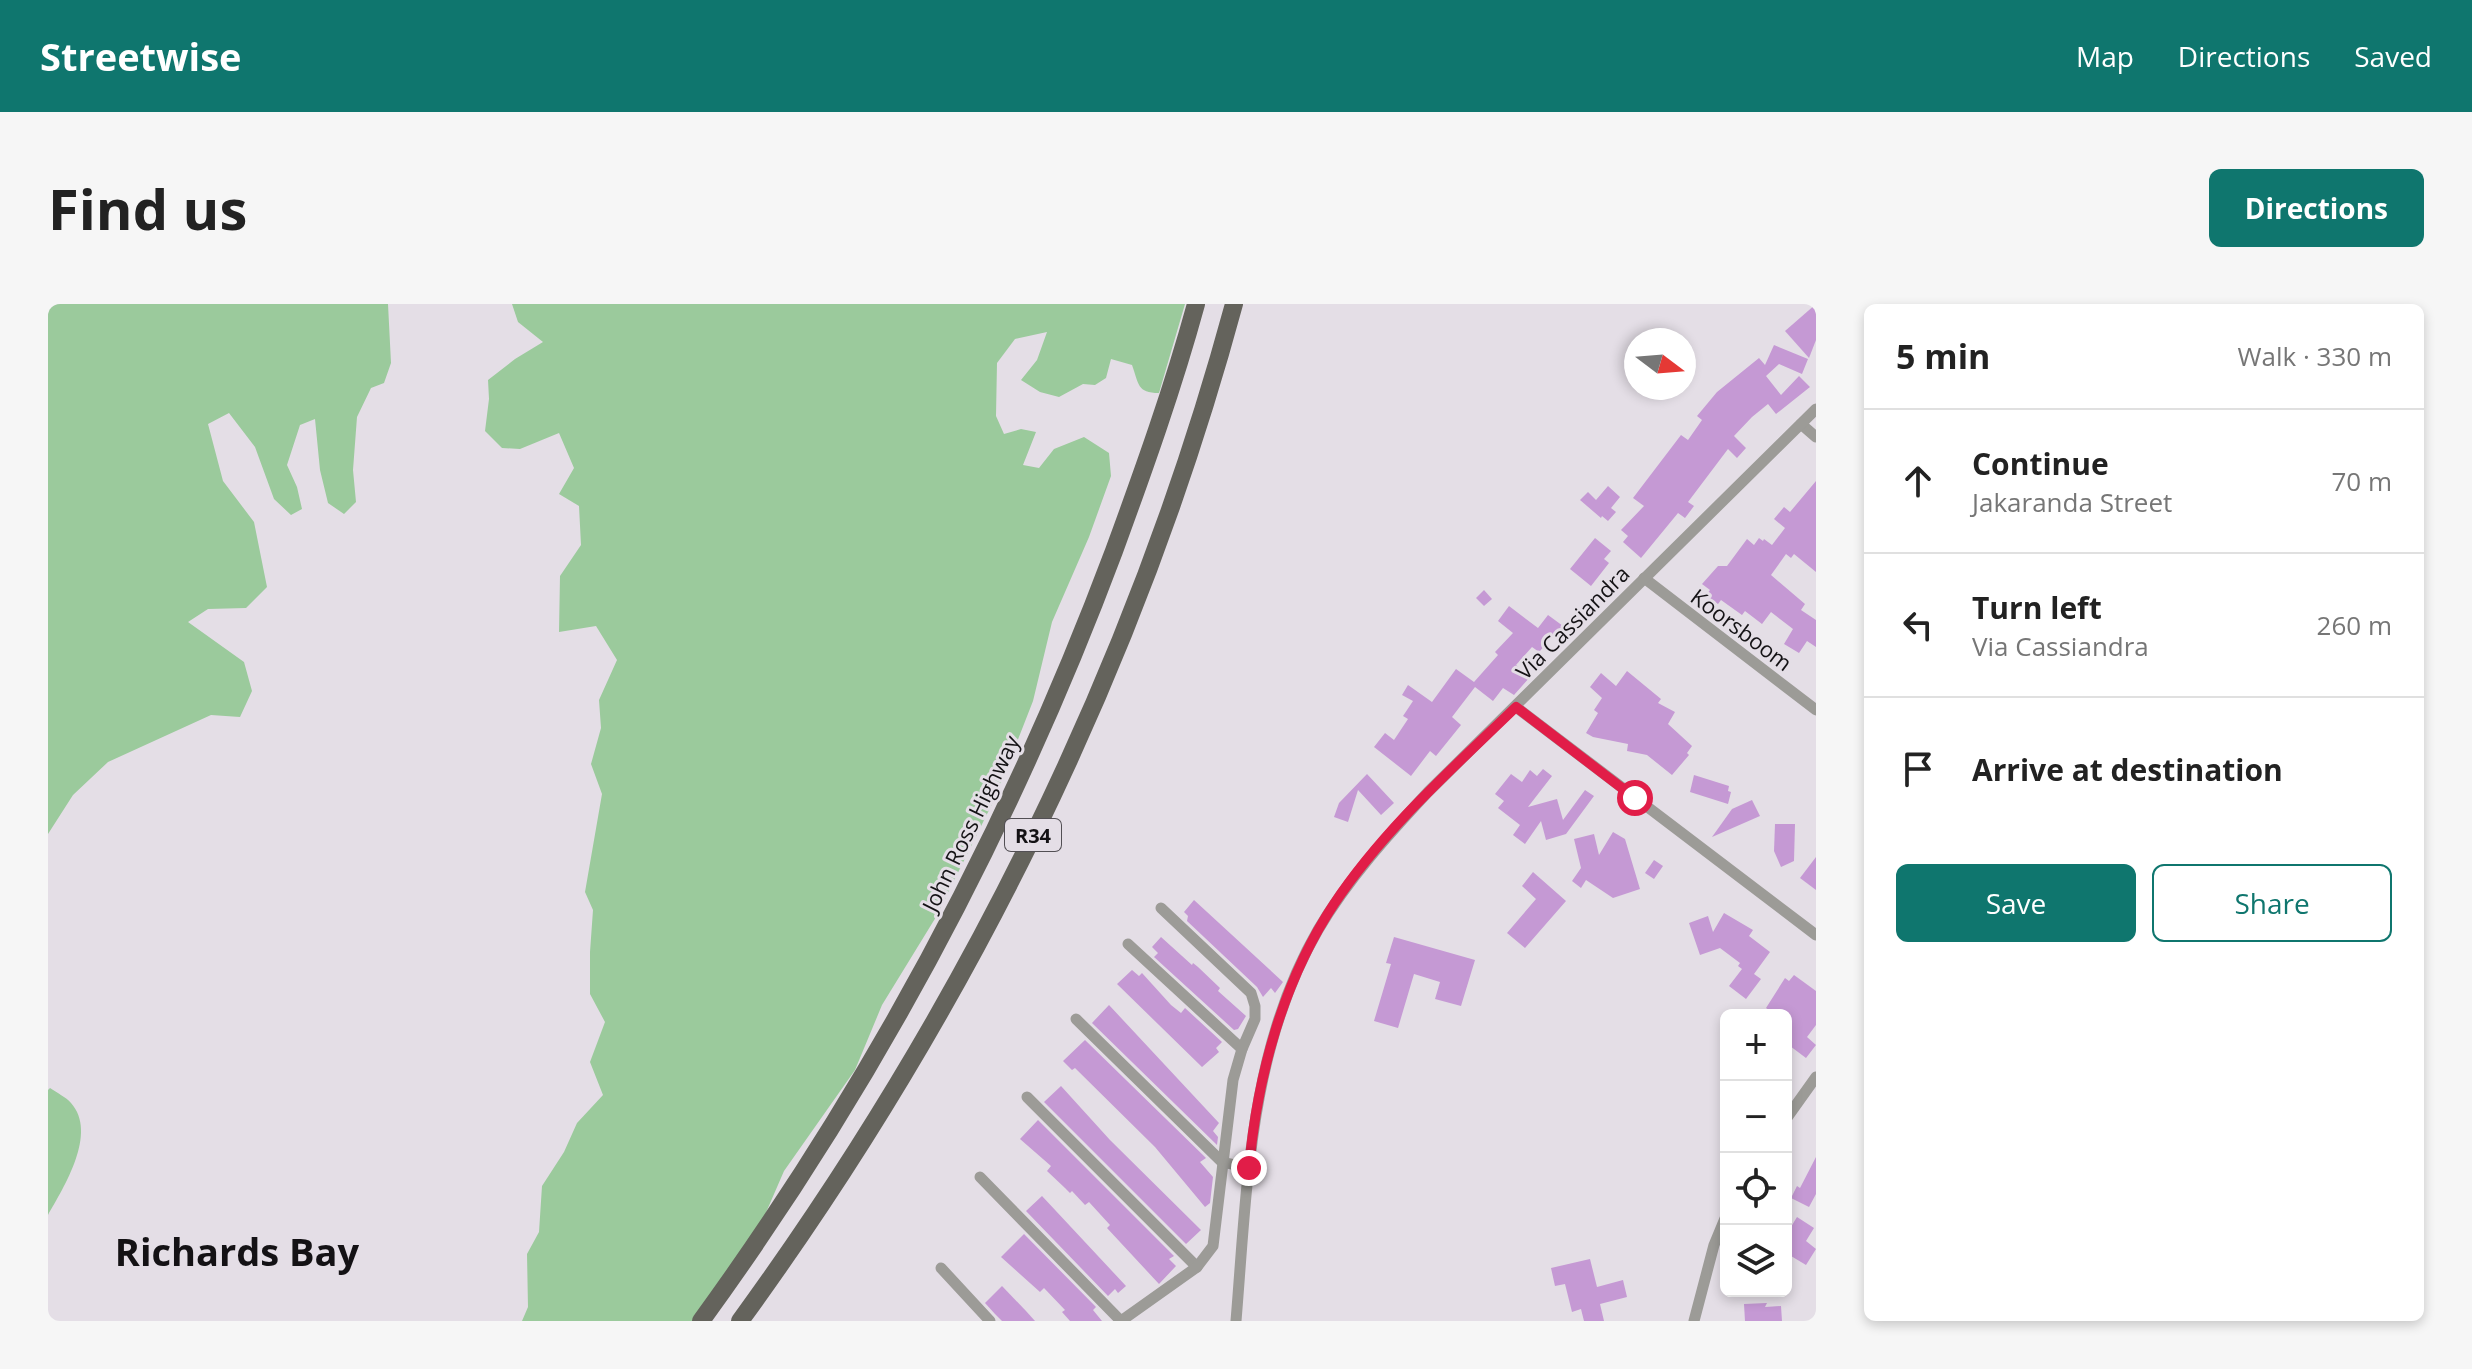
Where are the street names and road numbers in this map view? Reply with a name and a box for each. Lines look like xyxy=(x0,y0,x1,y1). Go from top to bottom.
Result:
street label: Via Cassiandra xyxy=(1508,558,1636,686)
street label: Koorsboom xyxy=(1685,581,1799,677)
street label: John Ross Highway xyxy=(913,729,1026,918)
road number: R34 xyxy=(1005,819,1061,851)

